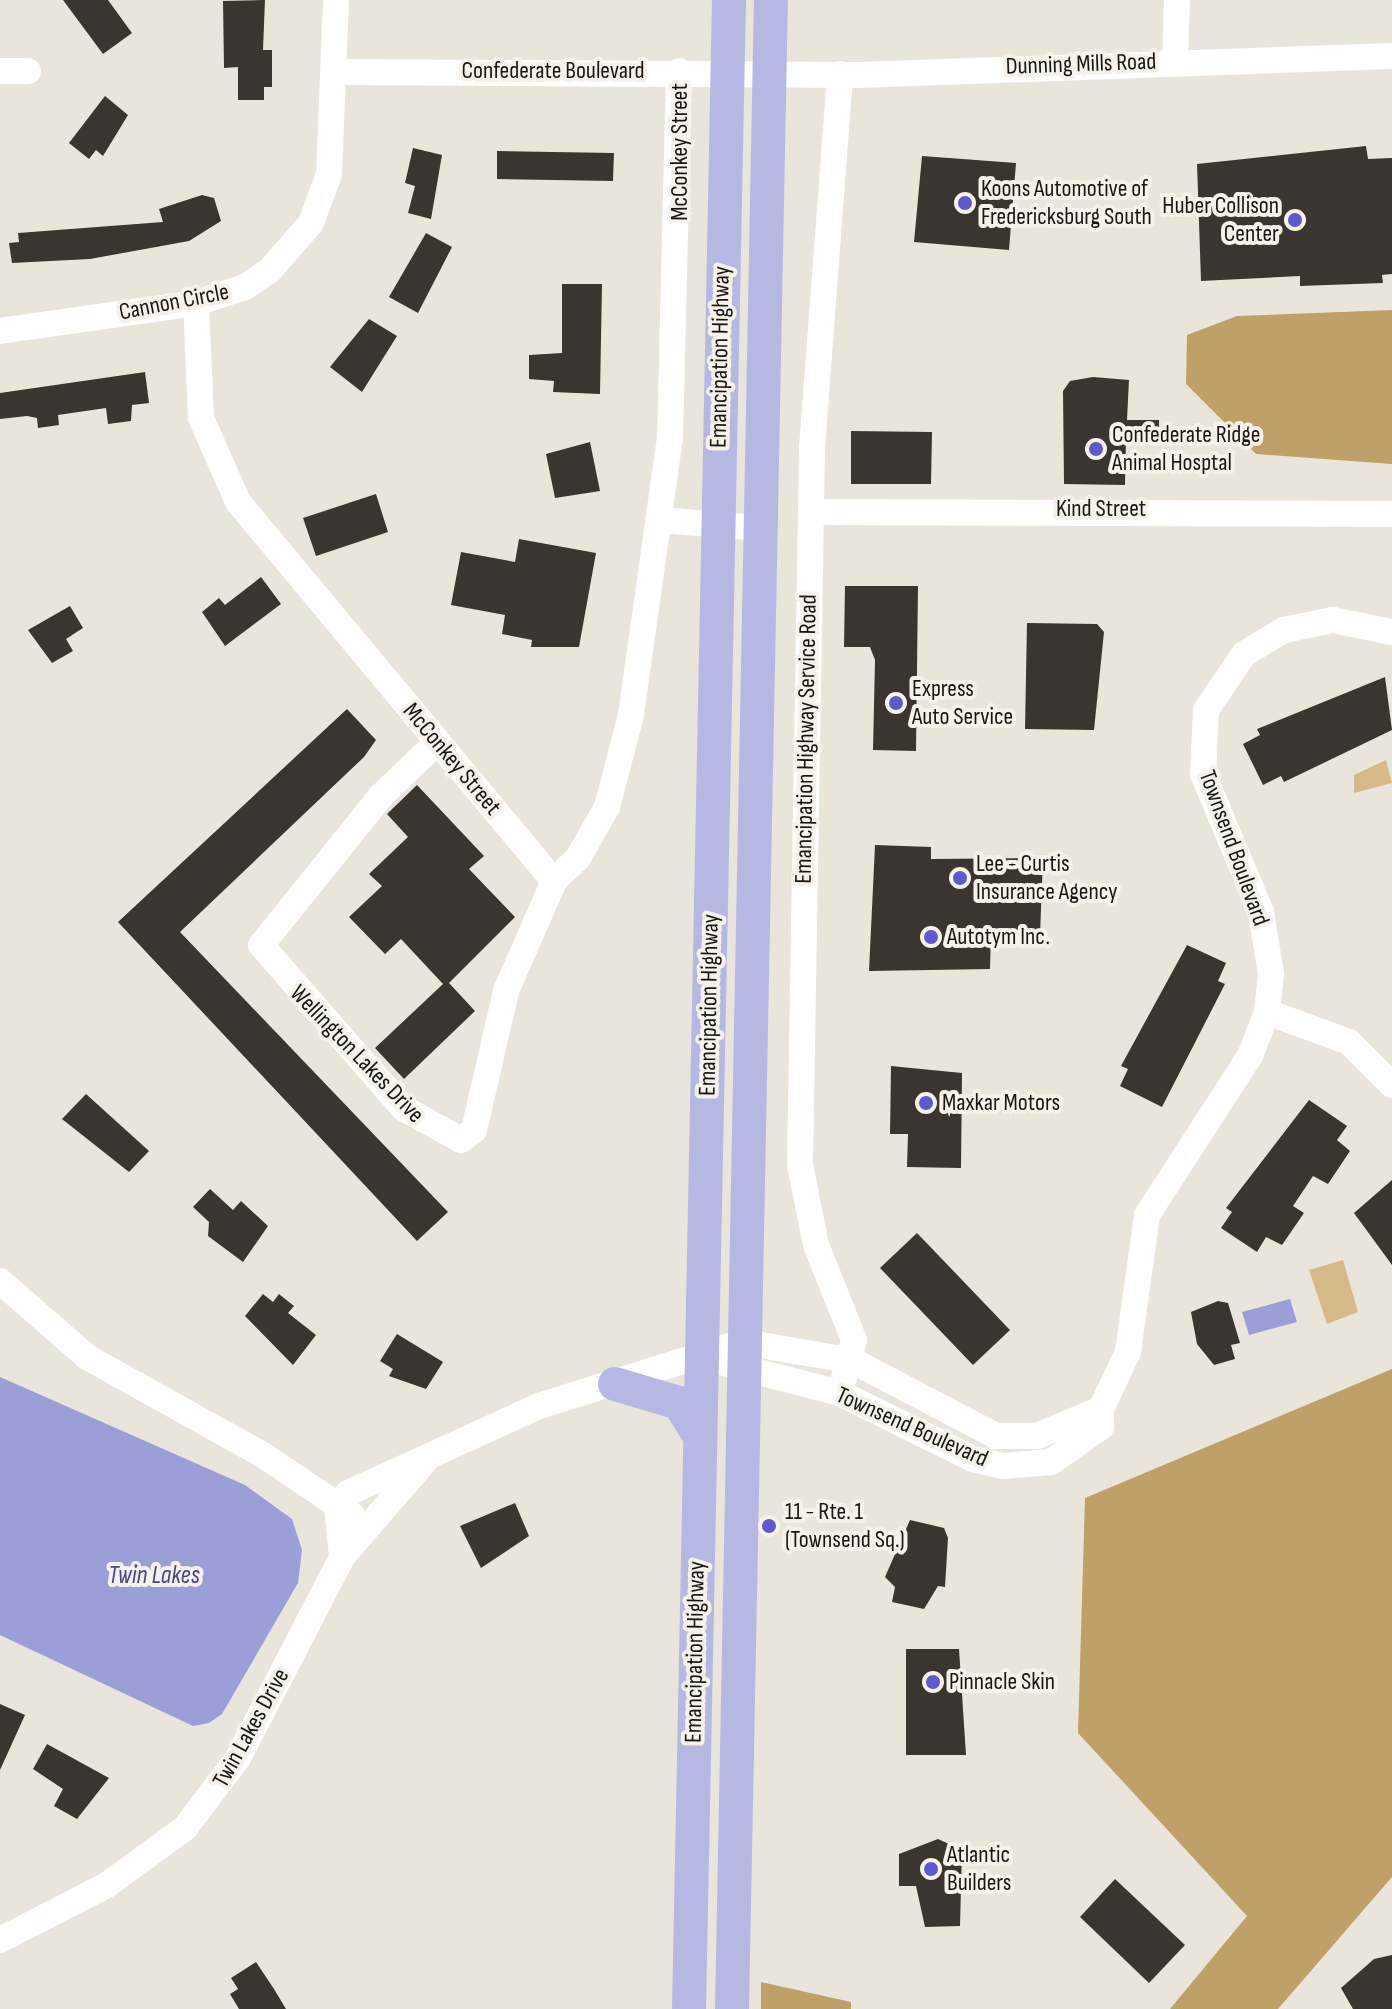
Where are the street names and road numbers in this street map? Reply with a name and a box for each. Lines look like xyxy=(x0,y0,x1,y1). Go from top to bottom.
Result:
street label: Dunning Mills Road xyxy=(1005,47,1157,81)
street label: Confederate Boulevard xyxy=(462,57,644,85)
street label: McConkey Street xyxy=(666,83,694,221)
street label: Emancipation Highway xyxy=(704,266,736,448)
street label: Cannon Circle xyxy=(117,277,231,327)
street label: Kind Street xyxy=(1056,495,1146,523)
street label: Emancipation Highway Service Road xyxy=(789,594,823,884)
street label: McConkey Street xyxy=(397,697,507,821)
street label: Townsend Boulevard xyxy=(1193,766,1275,930)
street label: Emancipation Highway xyxy=(693,914,725,1096)
street label: Wellington Lakes Drive xyxy=(284,979,430,1129)
street label: Townsend Boulevard xyxy=(831,1381,993,1473)
street label: Emancipation Highway xyxy=(679,1561,711,1743)
street label: Twin Lakes Drive xyxy=(207,1663,295,1793)

